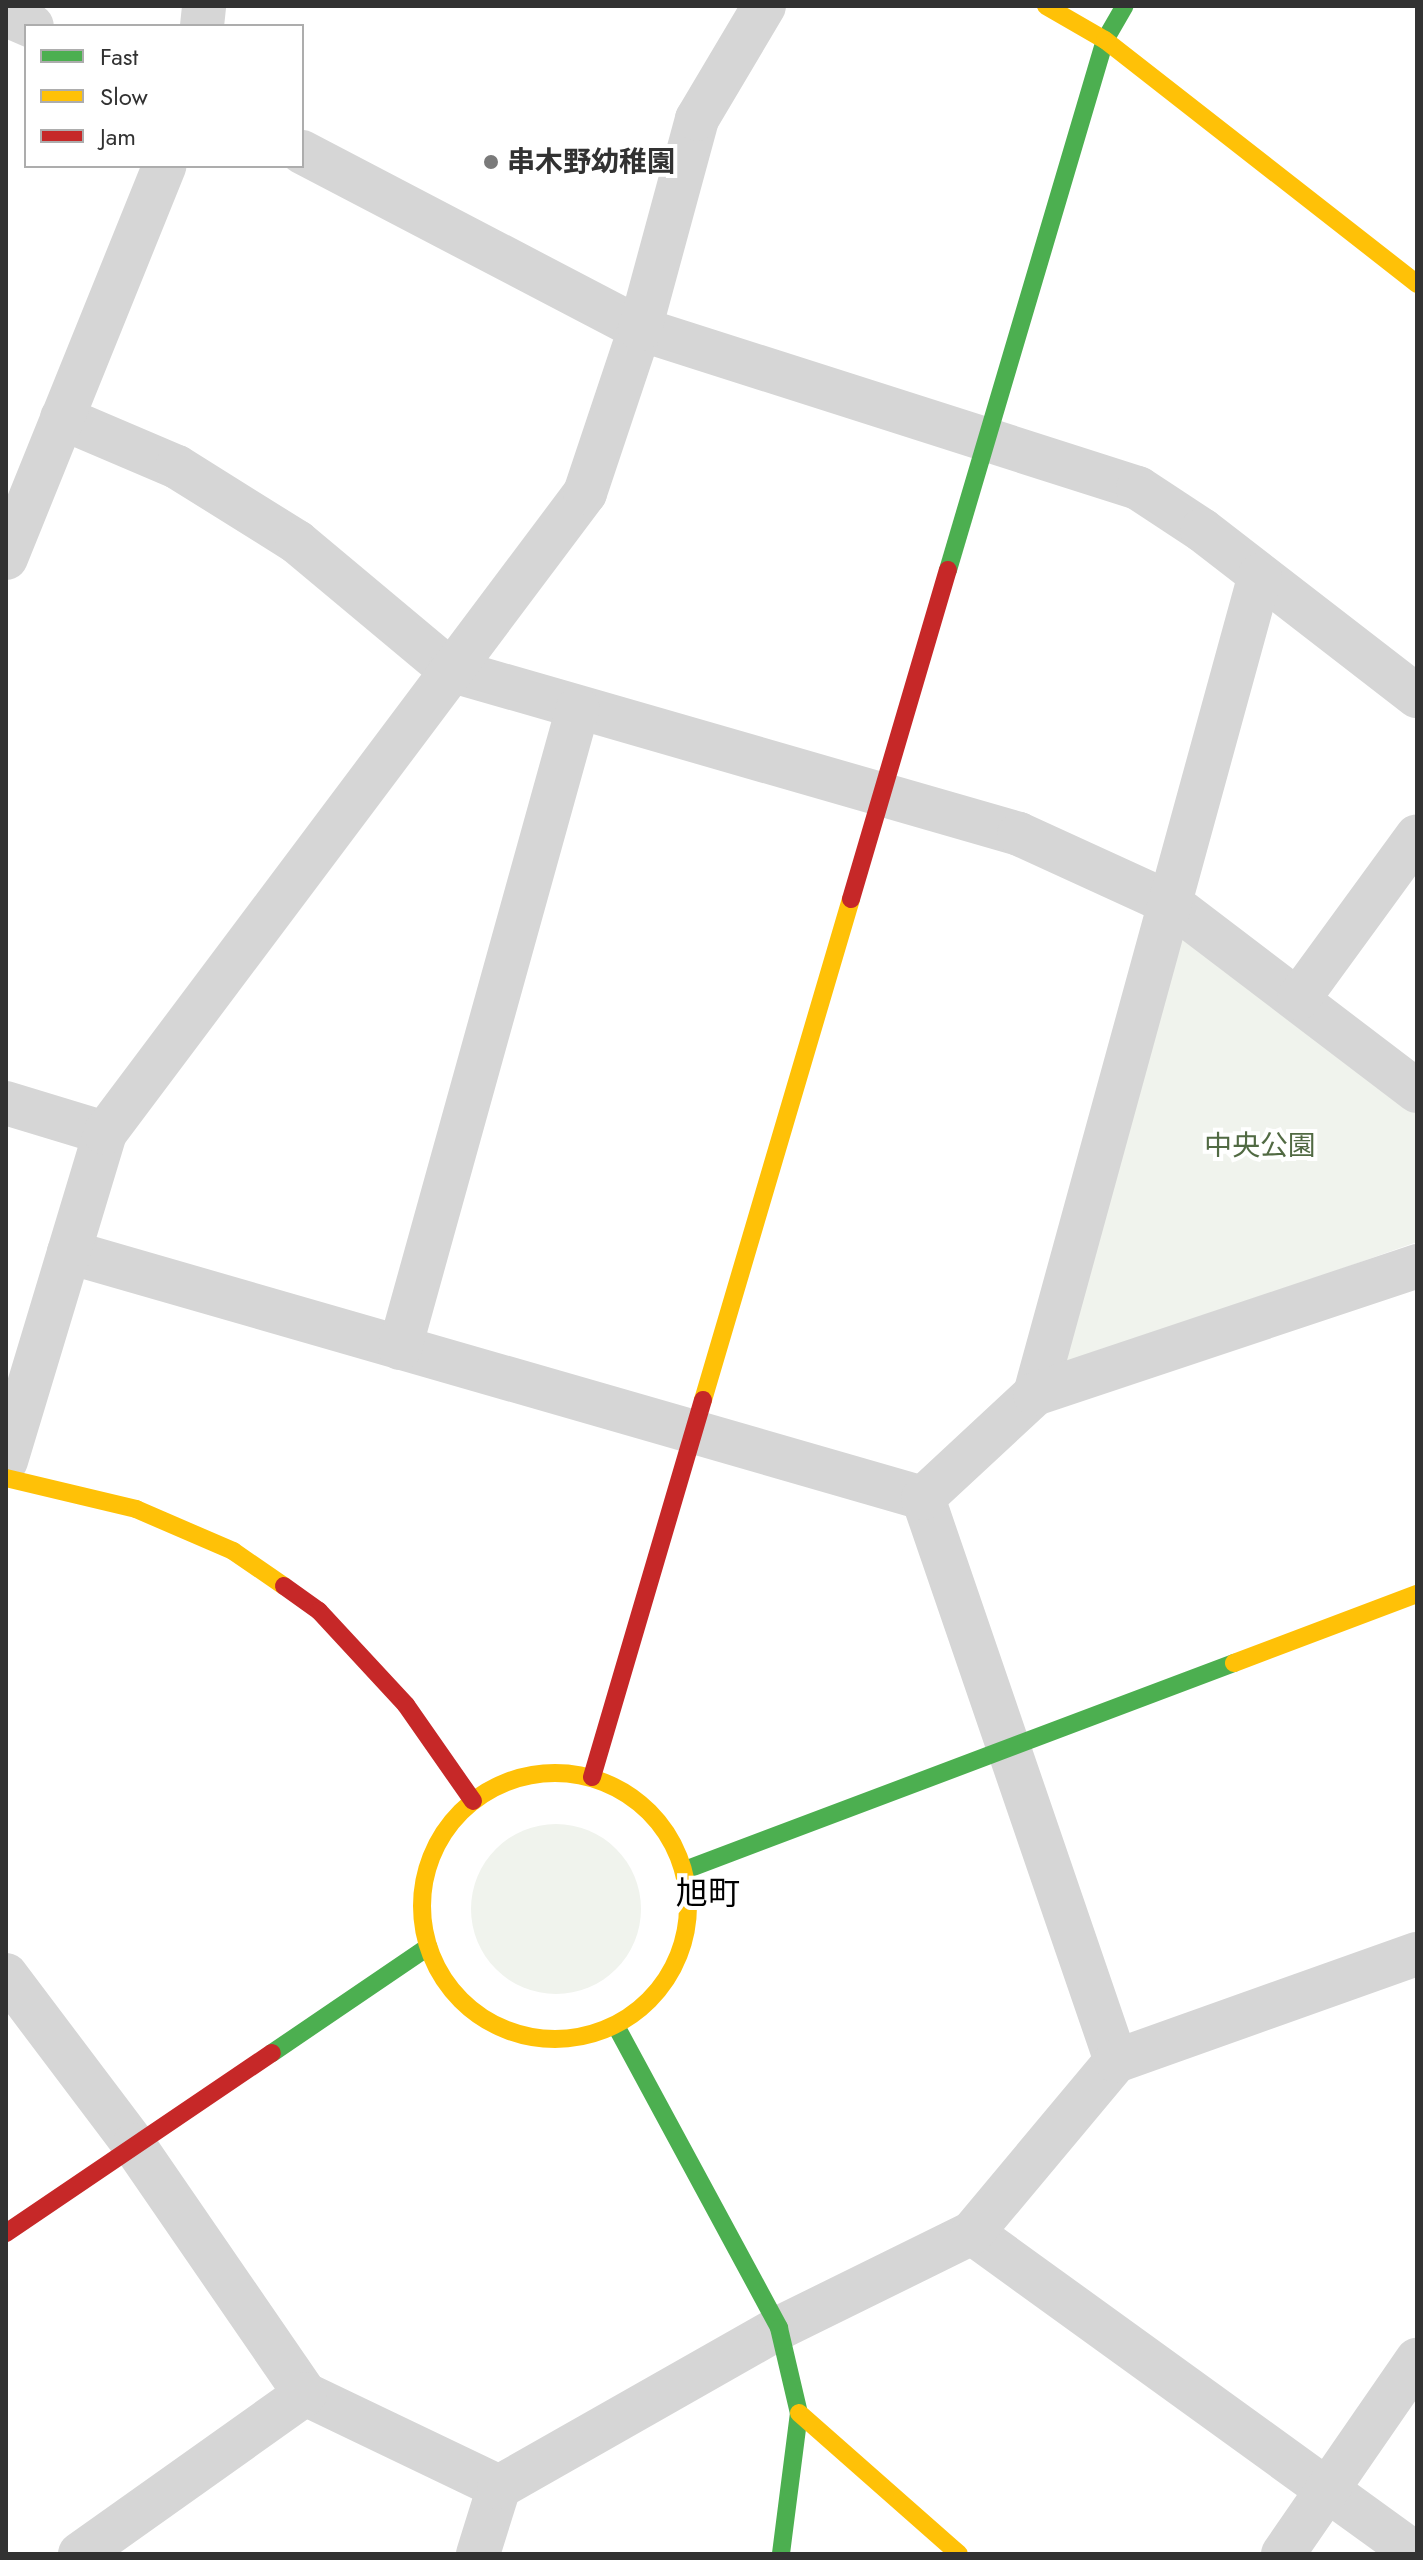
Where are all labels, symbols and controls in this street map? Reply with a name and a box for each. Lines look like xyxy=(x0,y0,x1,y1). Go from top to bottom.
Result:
legend xyxy=(24,24,304,168)
text: Fast xyxy=(100,39,138,74)
text: Slow xyxy=(100,79,148,114)
text: Jam xyxy=(100,119,136,154)
place label: 串木野幼稚園 xyxy=(507,145,675,179)
marker: 串木野幼稚園 xyxy=(482,153,500,171)
park label: 中央公園 xyxy=(1204,1129,1316,1163)
district label: 旭町 xyxy=(676,1874,740,1912)

